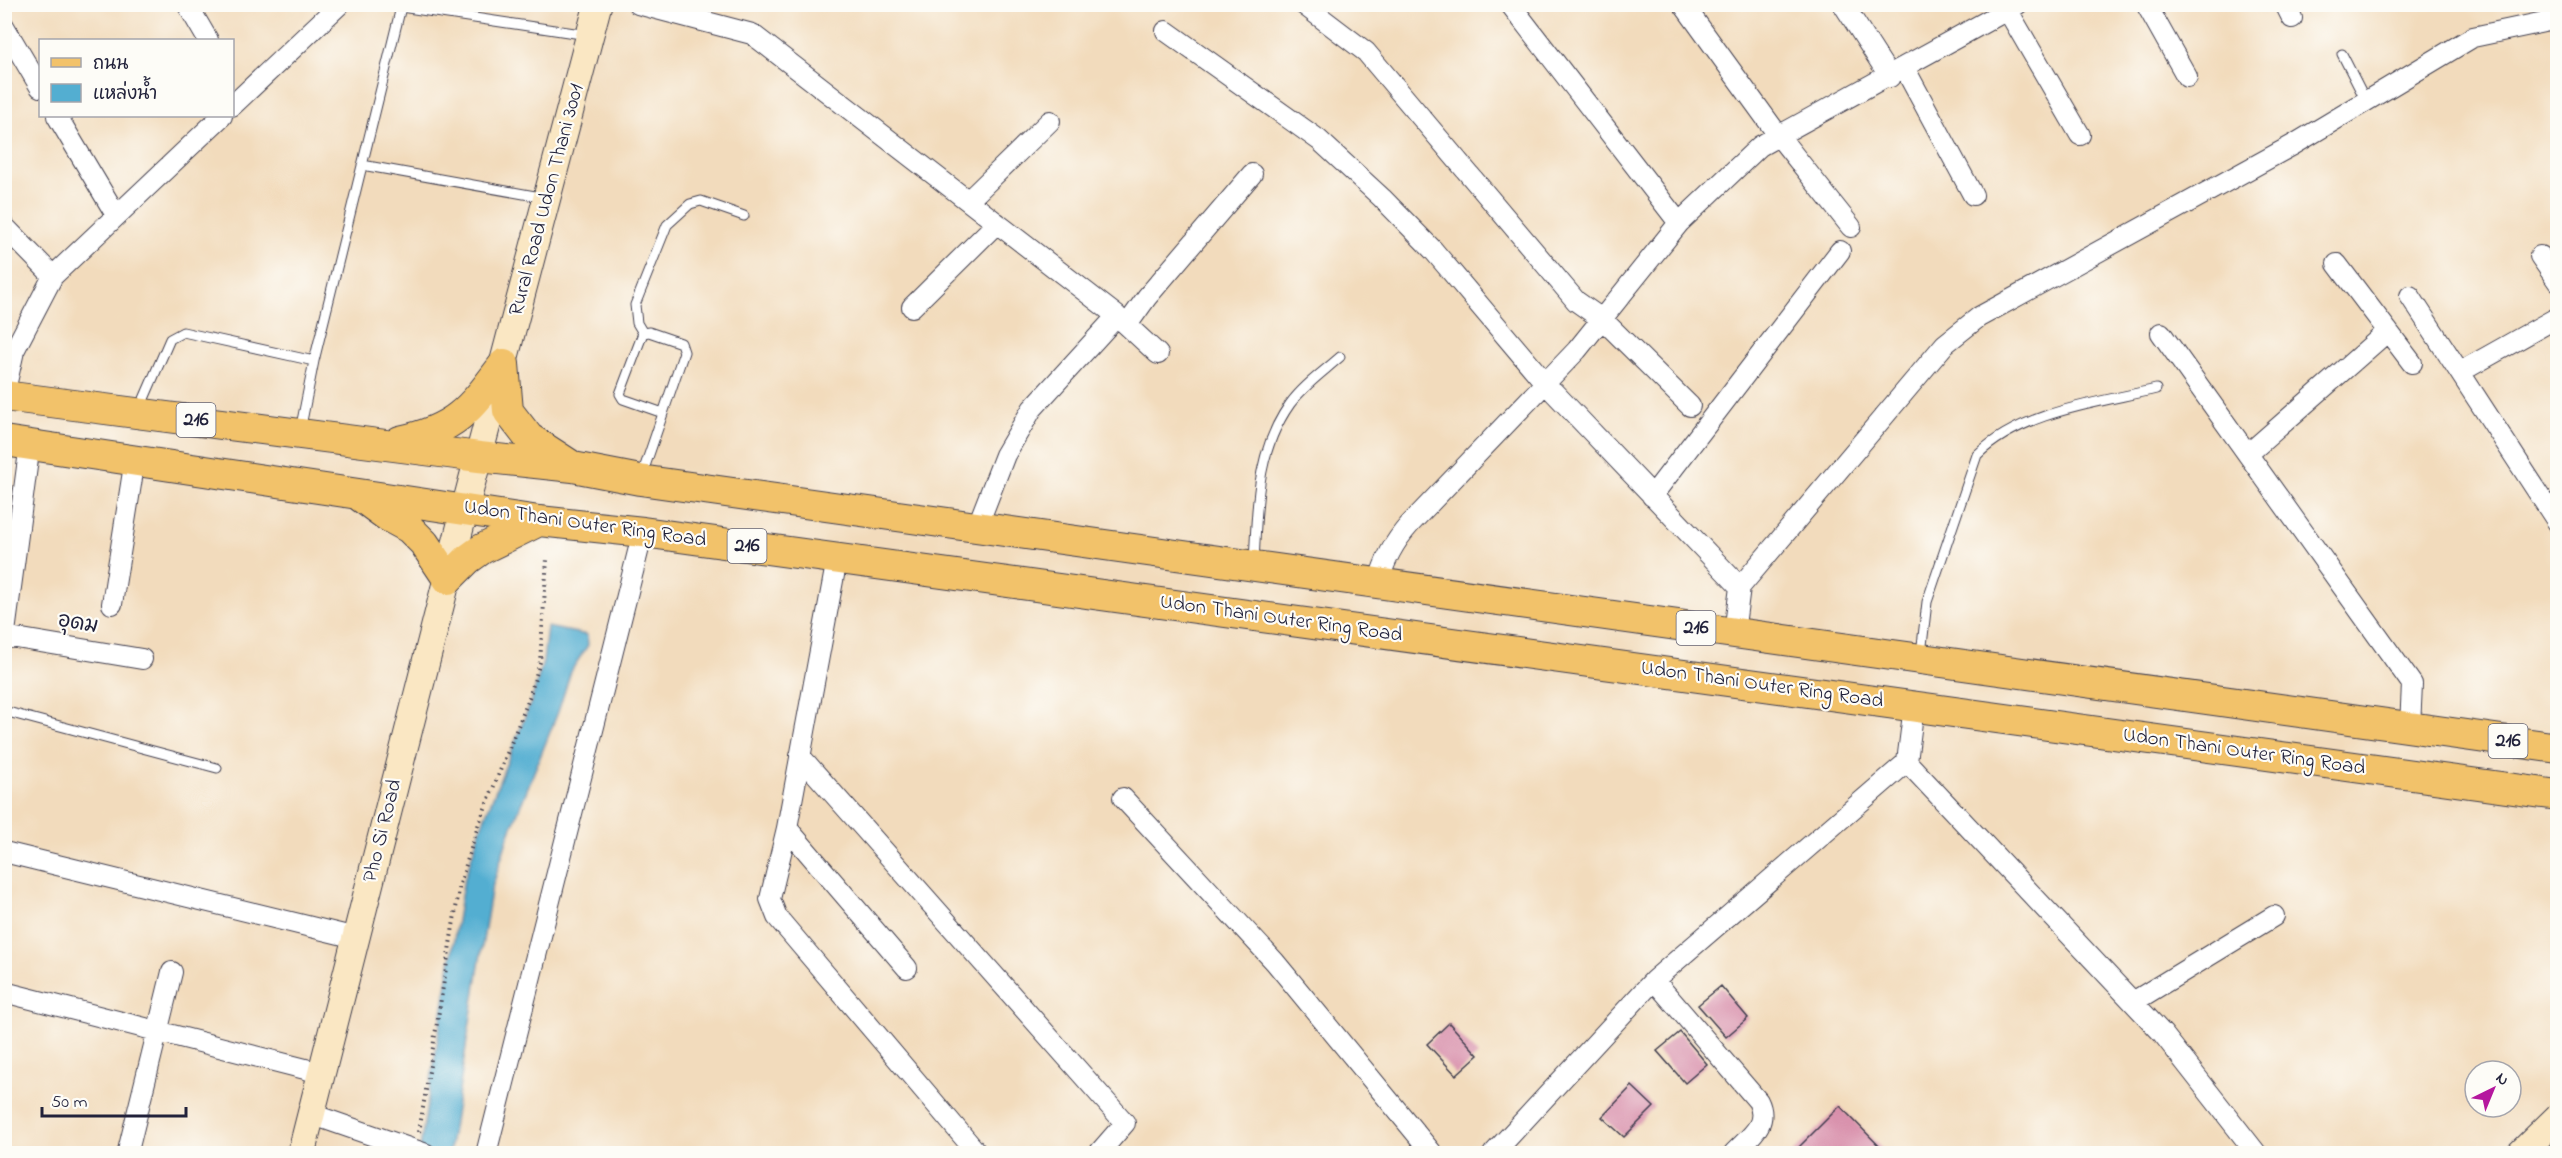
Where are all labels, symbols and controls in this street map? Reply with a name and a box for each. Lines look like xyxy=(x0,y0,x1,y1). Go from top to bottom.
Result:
legend xyxy=(39,39,234,117)
text: ถนน xyxy=(93,52,128,78)
text: แหล่งน้ำ xyxy=(93,76,157,108)
street label: Rural Road Udon Thani 3001 xyxy=(502,80,592,319)
road number: 216 xyxy=(176,403,216,437)
street label: Udon Thani Outer Ring Road xyxy=(462,492,708,558)
road number: 216 xyxy=(728,529,766,563)
street label: Udon Thani Outer Ring Road xyxy=(1158,587,1404,653)
street label: อุดม xyxy=(55,606,101,642)
road number: 216 xyxy=(1676,611,1716,645)
street label: Udon Thani Outer Ring Road xyxy=(1639,653,1885,719)
street label: Udon Thani Outer Ring Road xyxy=(2121,720,2367,786)
road number: 216 xyxy=(2488,724,2528,758)
street label: Pho Si Road xyxy=(356,776,410,886)
north arrow xyxy=(2463,1059,2523,1119)
text: N xyxy=(2490,1067,2514,1092)
scale bar xyxy=(42,1080,186,1118)
text: 50 m xyxy=(51,1090,88,1116)

